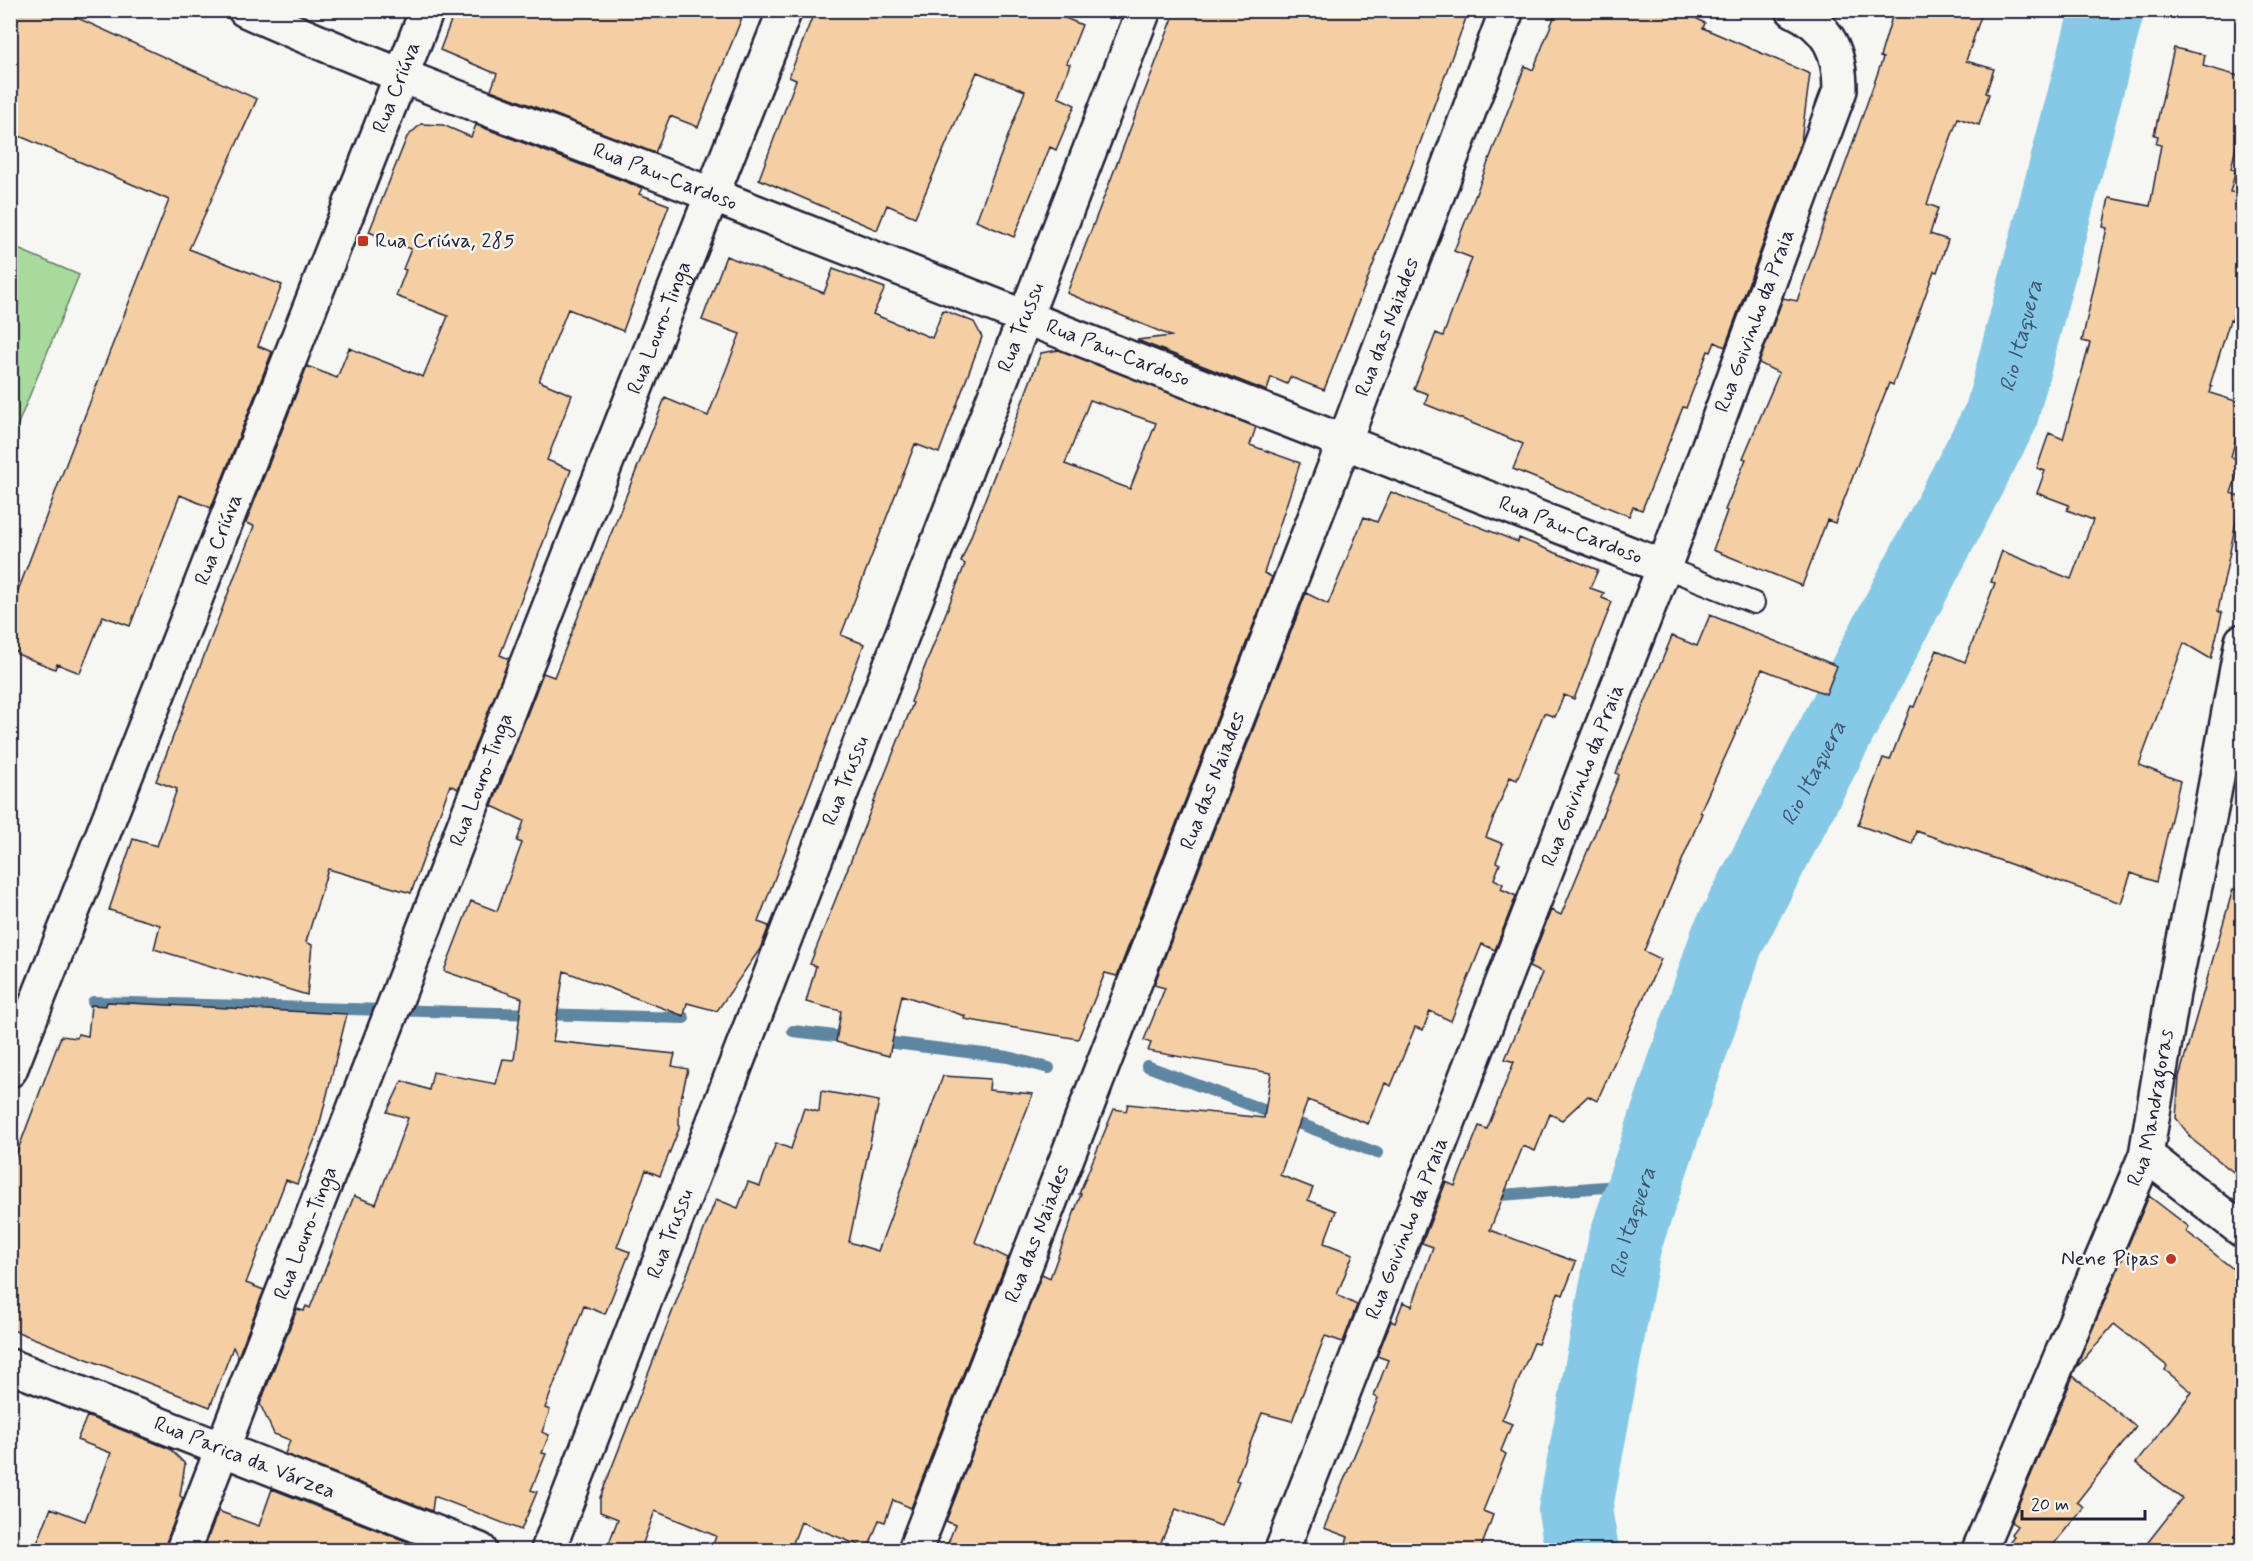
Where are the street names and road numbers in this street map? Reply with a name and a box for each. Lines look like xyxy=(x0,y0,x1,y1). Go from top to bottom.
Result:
street label: Rua Criúva xyxy=(366,37,427,137)
street label: Rua Pau-Cardoso xyxy=(589,136,741,217)
street label: Rua Goivinho da Praia xyxy=(1708,225,1801,416)
street label: Rua das Naiades xyxy=(1349,254,1426,400)
street label: Rua Louro-Tinga xyxy=(621,257,699,398)
street label: Rua Trussu xyxy=(991,278,1051,376)
street label: Rua Pau-Cardoso xyxy=(1042,312,1194,394)
street label: Rua Pau-Cardoso xyxy=(1494,489,1647,571)
street label: Rua Criúva xyxy=(188,490,249,589)
street label: Rua Goivinho da Praia xyxy=(1535,680,1631,871)
street label: Rua das Naiades xyxy=(1174,707,1252,854)
street label: Rua Louro-Tinga xyxy=(443,709,520,851)
street label: Rua Trussu xyxy=(816,732,876,830)
street label: Rua Mandragoras xyxy=(2120,1027,2181,1191)
street label: Rua Goivinho da Praia xyxy=(1359,1133,1455,1324)
street label: Rua das Naiades xyxy=(998,1161,1077,1307)
street label: Rua Louro-Tinga xyxy=(267,1162,344,1304)
street label: Rua Trussu xyxy=(640,1185,700,1283)
street label: Rua Parica da Várzea xyxy=(150,1410,339,1506)

